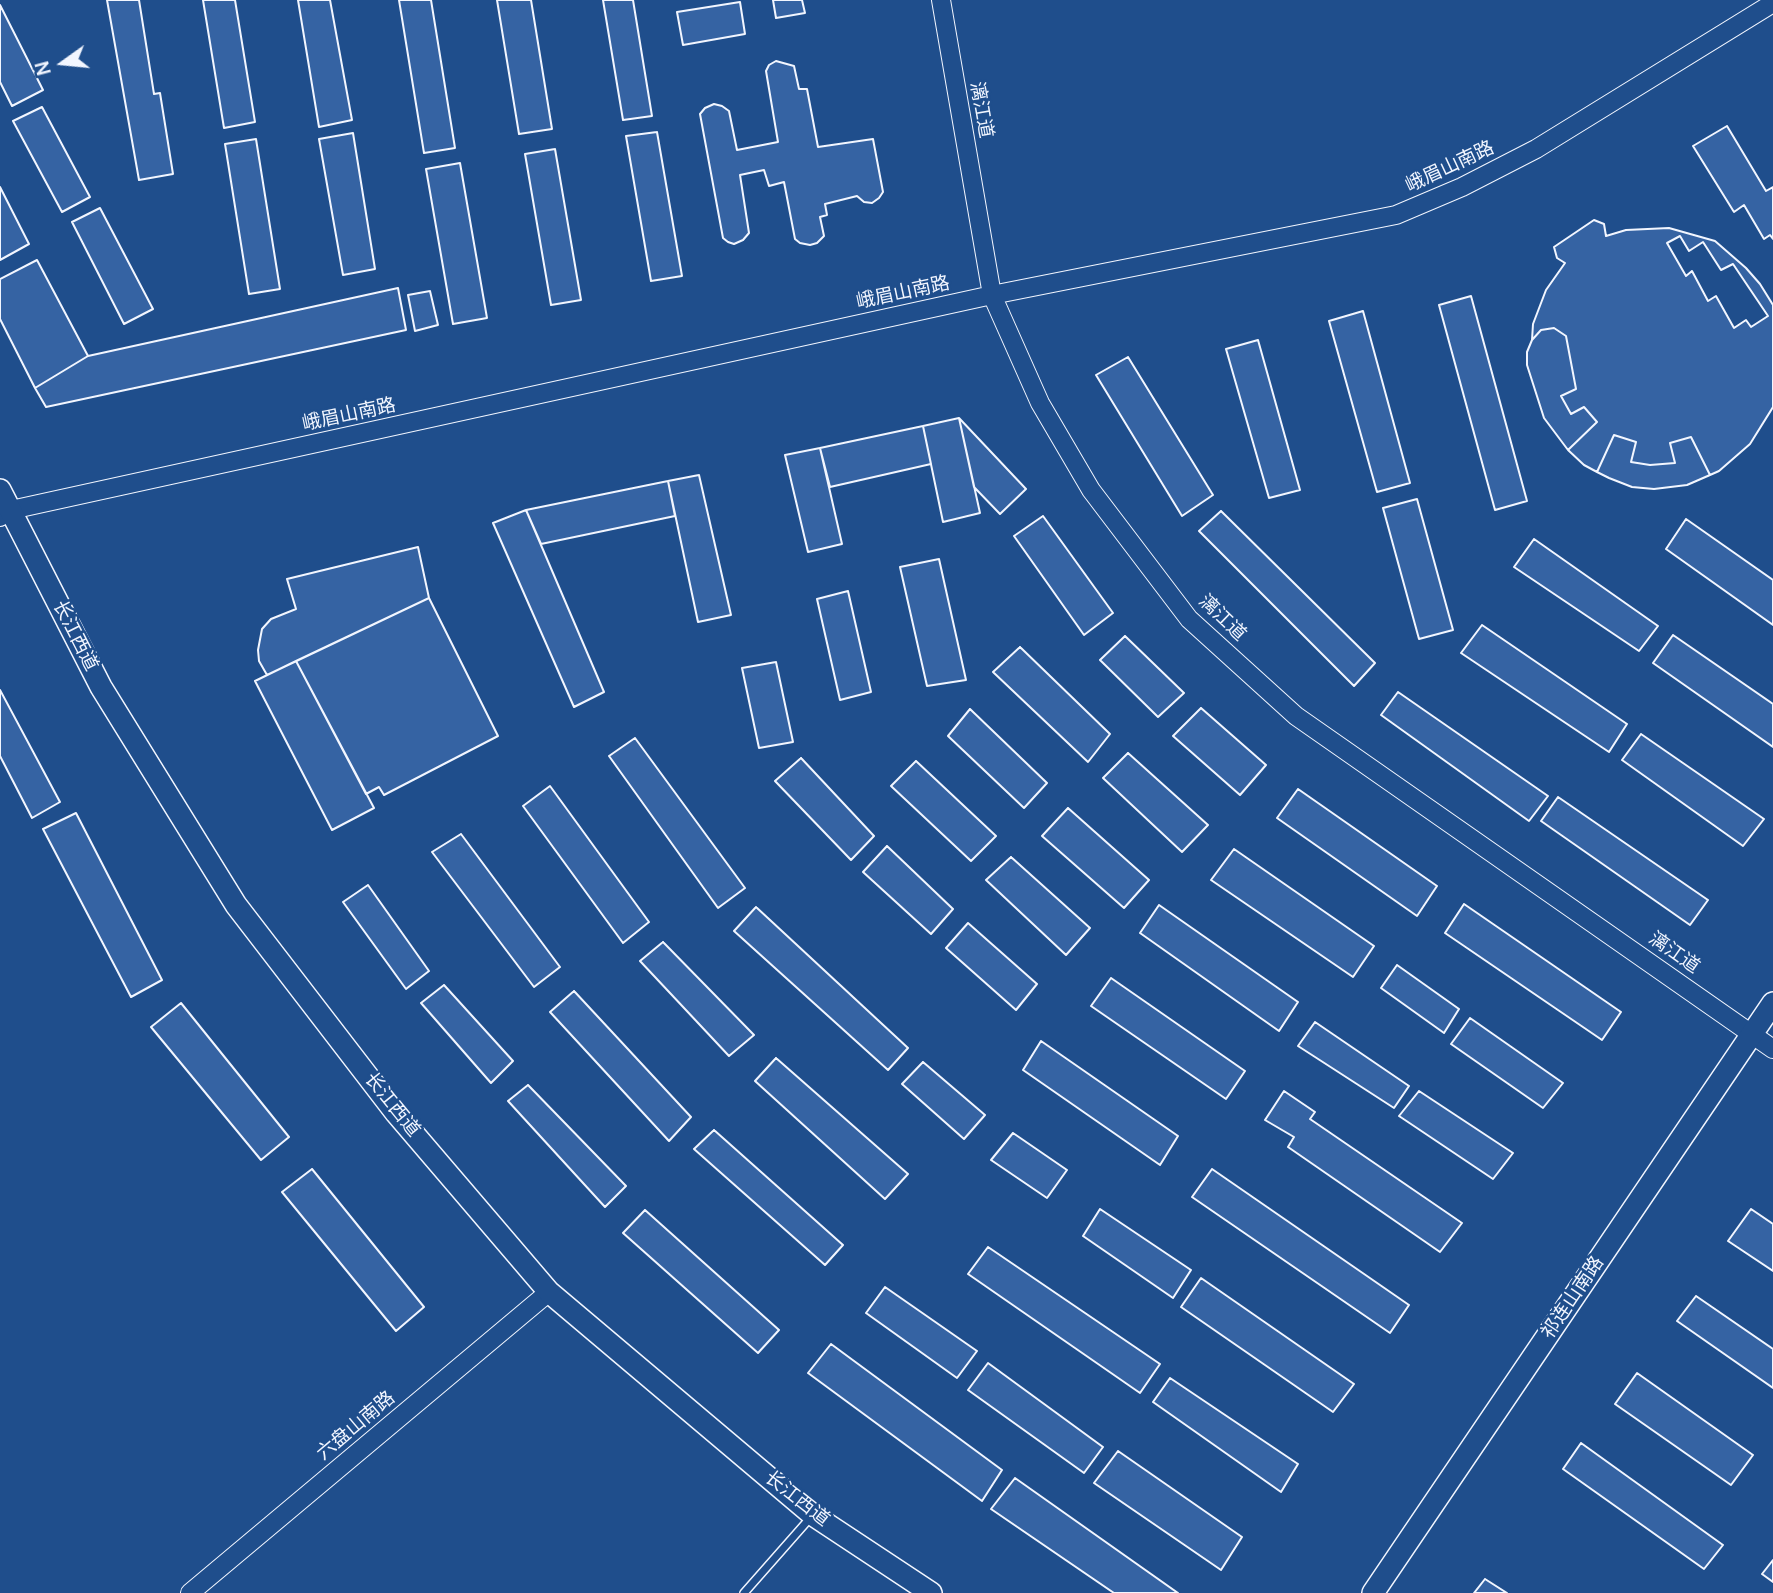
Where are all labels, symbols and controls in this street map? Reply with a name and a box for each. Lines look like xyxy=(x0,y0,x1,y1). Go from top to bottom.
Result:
north arrow xyxy=(28,28,98,98)
text: N xyxy=(28,58,57,78)
street label: 漓江道 xyxy=(965,80,997,140)
street label: 峨眉山南路 xyxy=(1402,137,1498,197)
street label: 峨眉山南路 xyxy=(854,272,952,314)
street label: 峨眉山南路 xyxy=(300,394,398,436)
street label: 漓江道 xyxy=(1194,590,1250,646)
street label: 长江西道 xyxy=(48,597,102,675)
street label: 漓江道 xyxy=(1644,927,1704,979)
street label: 长江西道 xyxy=(359,1068,425,1142)
street label: 祁连山南路 xyxy=(1537,1252,1609,1344)
street label: 六盘山南路 xyxy=(312,1387,400,1465)
street label: 长江西道 xyxy=(760,1467,834,1531)

